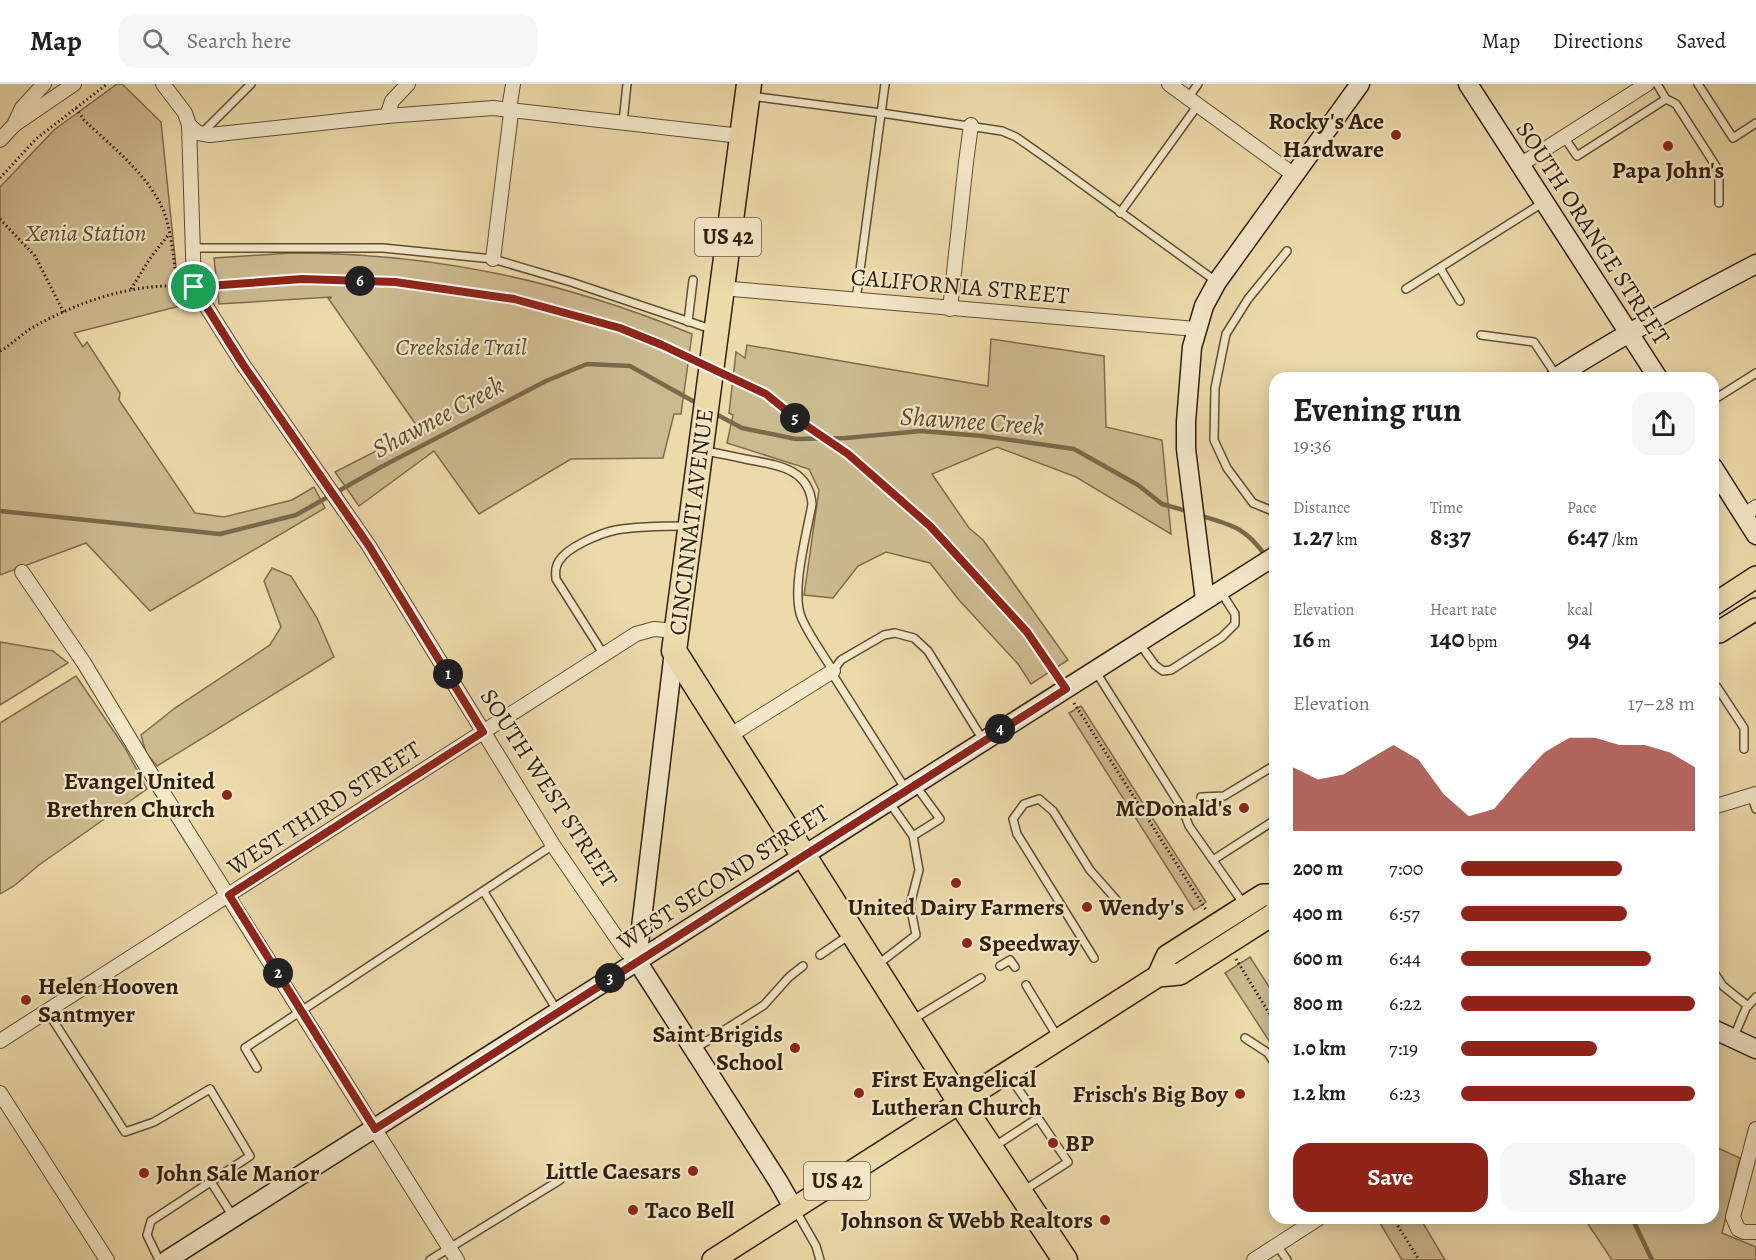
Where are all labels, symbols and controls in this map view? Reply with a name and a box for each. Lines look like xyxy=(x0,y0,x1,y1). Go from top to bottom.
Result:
search box xyxy=(118,14,538,68)
text: Map xyxy=(30,22,82,60)
icon: search xyxy=(139,25,172,58)
text: Search here xyxy=(187,26,291,56)
text: Map xyxy=(1482,27,1520,55)
text: Directions xyxy=(1553,27,1643,55)
text: Saved xyxy=(1676,27,1726,55)
place label: Rocky's Ace Hardware xyxy=(1268,105,1384,165)
street label: SOUTH ORANGE STREET xyxy=(1508,115,1678,351)
marker: Rocky's Ace Hardware xyxy=(1389,128,1403,142)
marker: Papa John's xyxy=(1661,139,1675,153)
place label: Papa John's xyxy=(1612,154,1724,186)
park label: Xenia Station xyxy=(25,217,147,249)
road number: US 42 xyxy=(695,218,761,256)
pin xyxy=(168,261,219,312)
street label: CALIFORNIA STREET xyxy=(849,261,1071,311)
pin: 6 xyxy=(345,266,375,296)
icon: arrive xyxy=(177,270,210,303)
text: 6 xyxy=(356,270,364,292)
park label: Creekside Trail xyxy=(395,331,527,363)
water label: Shawnee Creek xyxy=(366,368,510,466)
text: Evening run xyxy=(1293,387,1462,432)
button: share xyxy=(1632,392,1695,455)
water label: Shawnee Creek xyxy=(899,399,1045,443)
pin: 5 xyxy=(780,403,810,433)
street label: CINCINNATI AVENUE xyxy=(661,407,721,637)
text: 5 xyxy=(792,407,798,429)
text: 19:36 xyxy=(1293,432,1331,459)
text: Distance xyxy=(1293,497,1350,519)
text: Time xyxy=(1430,497,1463,519)
text: Pace xyxy=(1567,497,1597,519)
text: 1.27 xyxy=(1293,519,1333,554)
text: 8:37 xyxy=(1430,519,1471,554)
text: 6:47 xyxy=(1567,519,1609,554)
text: km xyxy=(1333,529,1358,551)
text: /km xyxy=(1609,529,1638,551)
text: Elevation xyxy=(1293,599,1354,621)
text: Heart rate xyxy=(1430,599,1497,621)
text: kcal xyxy=(1567,599,1593,621)
text: 16 xyxy=(1293,621,1314,656)
text: 140 xyxy=(1430,621,1465,656)
text: 94 xyxy=(1567,621,1591,656)
text: m xyxy=(1314,631,1331,653)
text: bpm xyxy=(1465,631,1498,653)
pin: 1 xyxy=(433,659,463,689)
text: 1 xyxy=(445,663,451,685)
street label: SOUTH WEST STREET xyxy=(473,683,625,893)
text: Elevation xyxy=(1293,690,1370,717)
text: 17–28 m xyxy=(1628,690,1695,717)
pin: 4 xyxy=(985,714,1015,744)
text: 4 xyxy=(996,718,1004,740)
street label: WEST THIRD STREET xyxy=(220,733,427,883)
place label: Evangel United Brethren Church xyxy=(46,765,215,825)
marker: Evangel United Brethren Church xyxy=(220,788,234,802)
place label: McDonald's xyxy=(1115,792,1232,824)
street label: WEST SECOND STREET xyxy=(610,797,835,958)
marker: McDonald's xyxy=(1237,801,1251,815)
text: 200 m xyxy=(1293,855,1343,882)
text: 7:00 xyxy=(1389,855,1423,882)
marker: United Dairy Farmers xyxy=(949,876,963,890)
place label: United Dairy Farmers xyxy=(848,891,1064,923)
place label: Wendy's xyxy=(1098,891,1184,923)
marker: Wendy's xyxy=(1080,900,1094,914)
text: 400 m xyxy=(1293,900,1343,927)
text: 6:57 xyxy=(1389,900,1420,927)
place label: Speedway xyxy=(979,927,1080,959)
marker: Speedway xyxy=(960,936,974,950)
text: 600 m xyxy=(1293,945,1343,972)
text: 6:44 xyxy=(1389,945,1421,972)
pin: 2 xyxy=(263,958,293,988)
text: 2 xyxy=(274,962,282,984)
pin: 3 xyxy=(595,963,625,993)
text: 3 xyxy=(607,967,613,989)
place label: Helen Hooven Santmyer xyxy=(38,970,179,1030)
text: 800 m xyxy=(1293,990,1343,1017)
text: 6:22 xyxy=(1389,990,1422,1017)
marker: Helen Hooven Santmyer xyxy=(19,993,33,1007)
place label: Saint Brigids School xyxy=(652,1018,784,1078)
text: 1.0 km xyxy=(1293,1035,1346,1062)
text: 7:19 xyxy=(1389,1035,1418,1062)
marker: Saint Brigids School xyxy=(788,1041,802,1055)
place label: First Evangelical Lutheran Church xyxy=(871,1063,1042,1123)
place label: Frisch's Big Boy xyxy=(1073,1078,1229,1110)
text: 1.2 km xyxy=(1293,1080,1346,1107)
text: 6:23 xyxy=(1389,1080,1421,1107)
marker: First Evangelical Lutheran Church xyxy=(852,1086,866,1100)
marker: Frisch's Big Boy xyxy=(1233,1087,1247,1101)
place label: BP xyxy=(1065,1127,1094,1159)
marker: BP xyxy=(1046,1136,1060,1150)
button: Save xyxy=(1293,1143,1488,1212)
button: Share xyxy=(1500,1143,1695,1212)
place label: Little Caesars xyxy=(545,1155,681,1187)
place label: John Sale Manor xyxy=(156,1157,319,1189)
road number: US 42 xyxy=(804,1162,870,1200)
marker: Little Caesars xyxy=(686,1164,700,1178)
marker: John Sale Manor xyxy=(137,1166,151,1180)
place label: Taco Bell xyxy=(645,1194,735,1226)
marker: Taco Bell xyxy=(626,1203,640,1217)
place label: Johnson & Webb Realtors xyxy=(841,1204,1093,1236)
marker: Johnson & Webb Realtors xyxy=(1098,1213,1112,1227)

